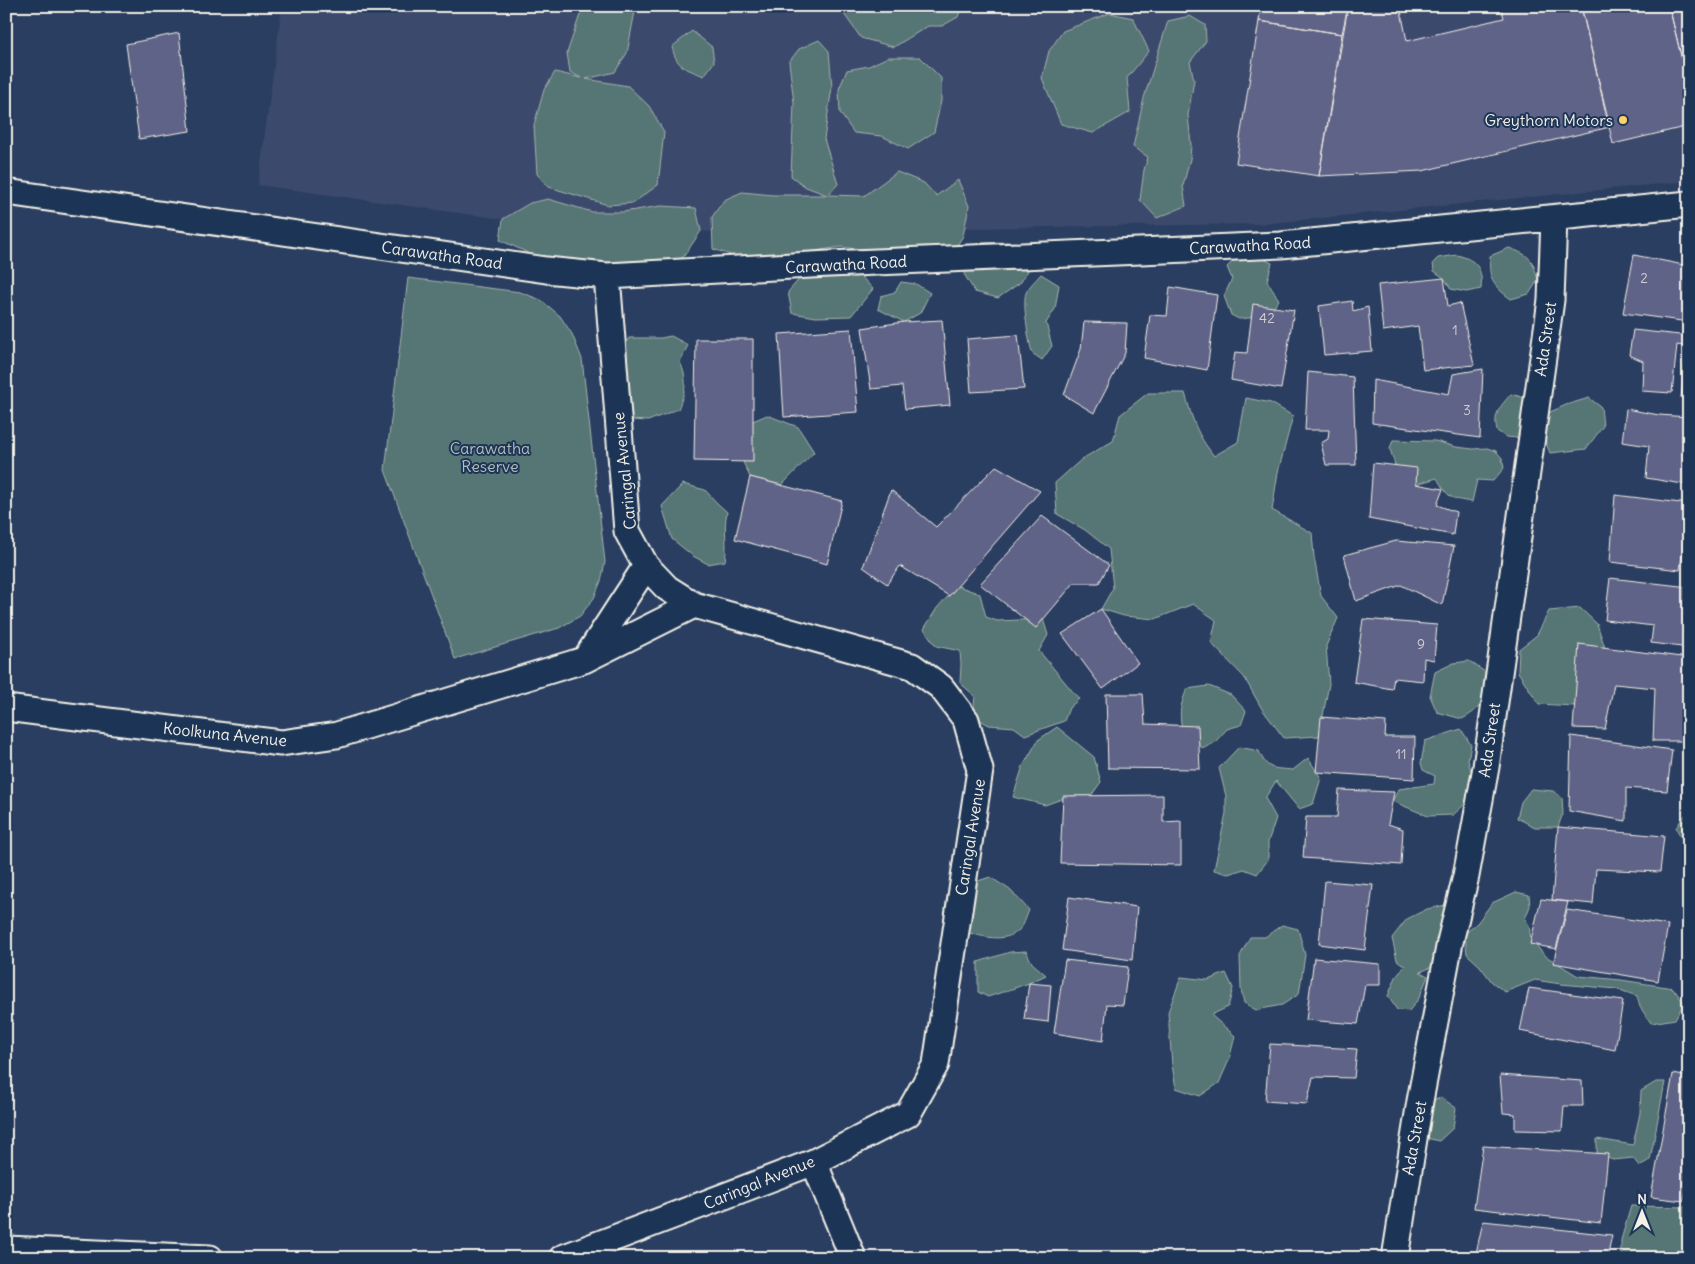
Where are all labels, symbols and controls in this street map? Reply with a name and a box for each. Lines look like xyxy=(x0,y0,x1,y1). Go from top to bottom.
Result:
place label: Greythorn Motors xyxy=(1485,110,1613,130)
marker: Greythorn Motors xyxy=(1617,114,1629,126)
street label: Carawatha Road xyxy=(1189,232,1311,258)
street label: Carawatha Road xyxy=(380,237,504,273)
street label: Carawatha Road xyxy=(785,251,907,277)
house number: 2 xyxy=(1640,269,1648,287)
street label: Ada Street xyxy=(1530,300,1560,378)
house number: 42 xyxy=(1259,309,1275,327)
house number: 1 xyxy=(1452,321,1458,339)
house number: 3 xyxy=(1463,401,1471,419)
street label: Caringal Avenue xyxy=(608,411,640,531)
park label: Carawatha Reserve xyxy=(450,438,530,476)
house number: 9 xyxy=(1417,635,1425,653)
street label: Ada Street xyxy=(1474,701,1504,779)
street label: Koolkuna Avenue xyxy=(162,718,288,750)
house number: 11 xyxy=(1395,745,1407,763)
street label: Caringal Avenue xyxy=(951,777,989,897)
street label: Ada Street xyxy=(1398,1099,1430,1177)
street label: Caringal Avenue xyxy=(701,1151,817,1213)
north arrow xyxy=(1618,1186,1668,1236)
text: N xyxy=(1637,1190,1647,1208)

